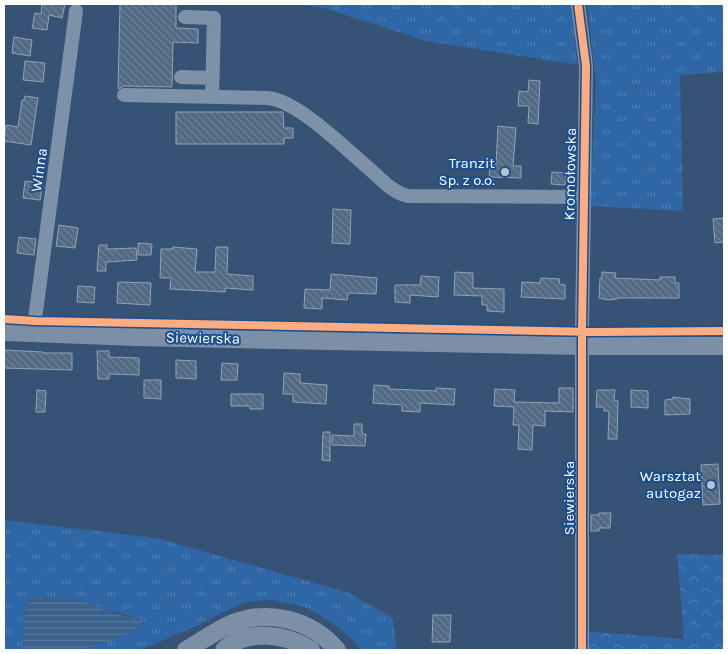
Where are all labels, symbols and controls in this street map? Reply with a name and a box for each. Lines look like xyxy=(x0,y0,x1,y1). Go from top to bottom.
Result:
street label: Kromołowska xyxy=(560,127,580,221)
street label: Winna xyxy=(27,147,51,193)
place label: Tranzit Sp. z o.o. xyxy=(438,154,495,189)
marker: Tranzit Sp. z o.o. xyxy=(499,166,511,178)
street label: Siewierska xyxy=(166,328,240,348)
street label: Siewierska xyxy=(560,461,578,535)
place label: Warsztat autogaz xyxy=(640,467,701,502)
marker: Warsztat autogaz xyxy=(705,479,717,491)

